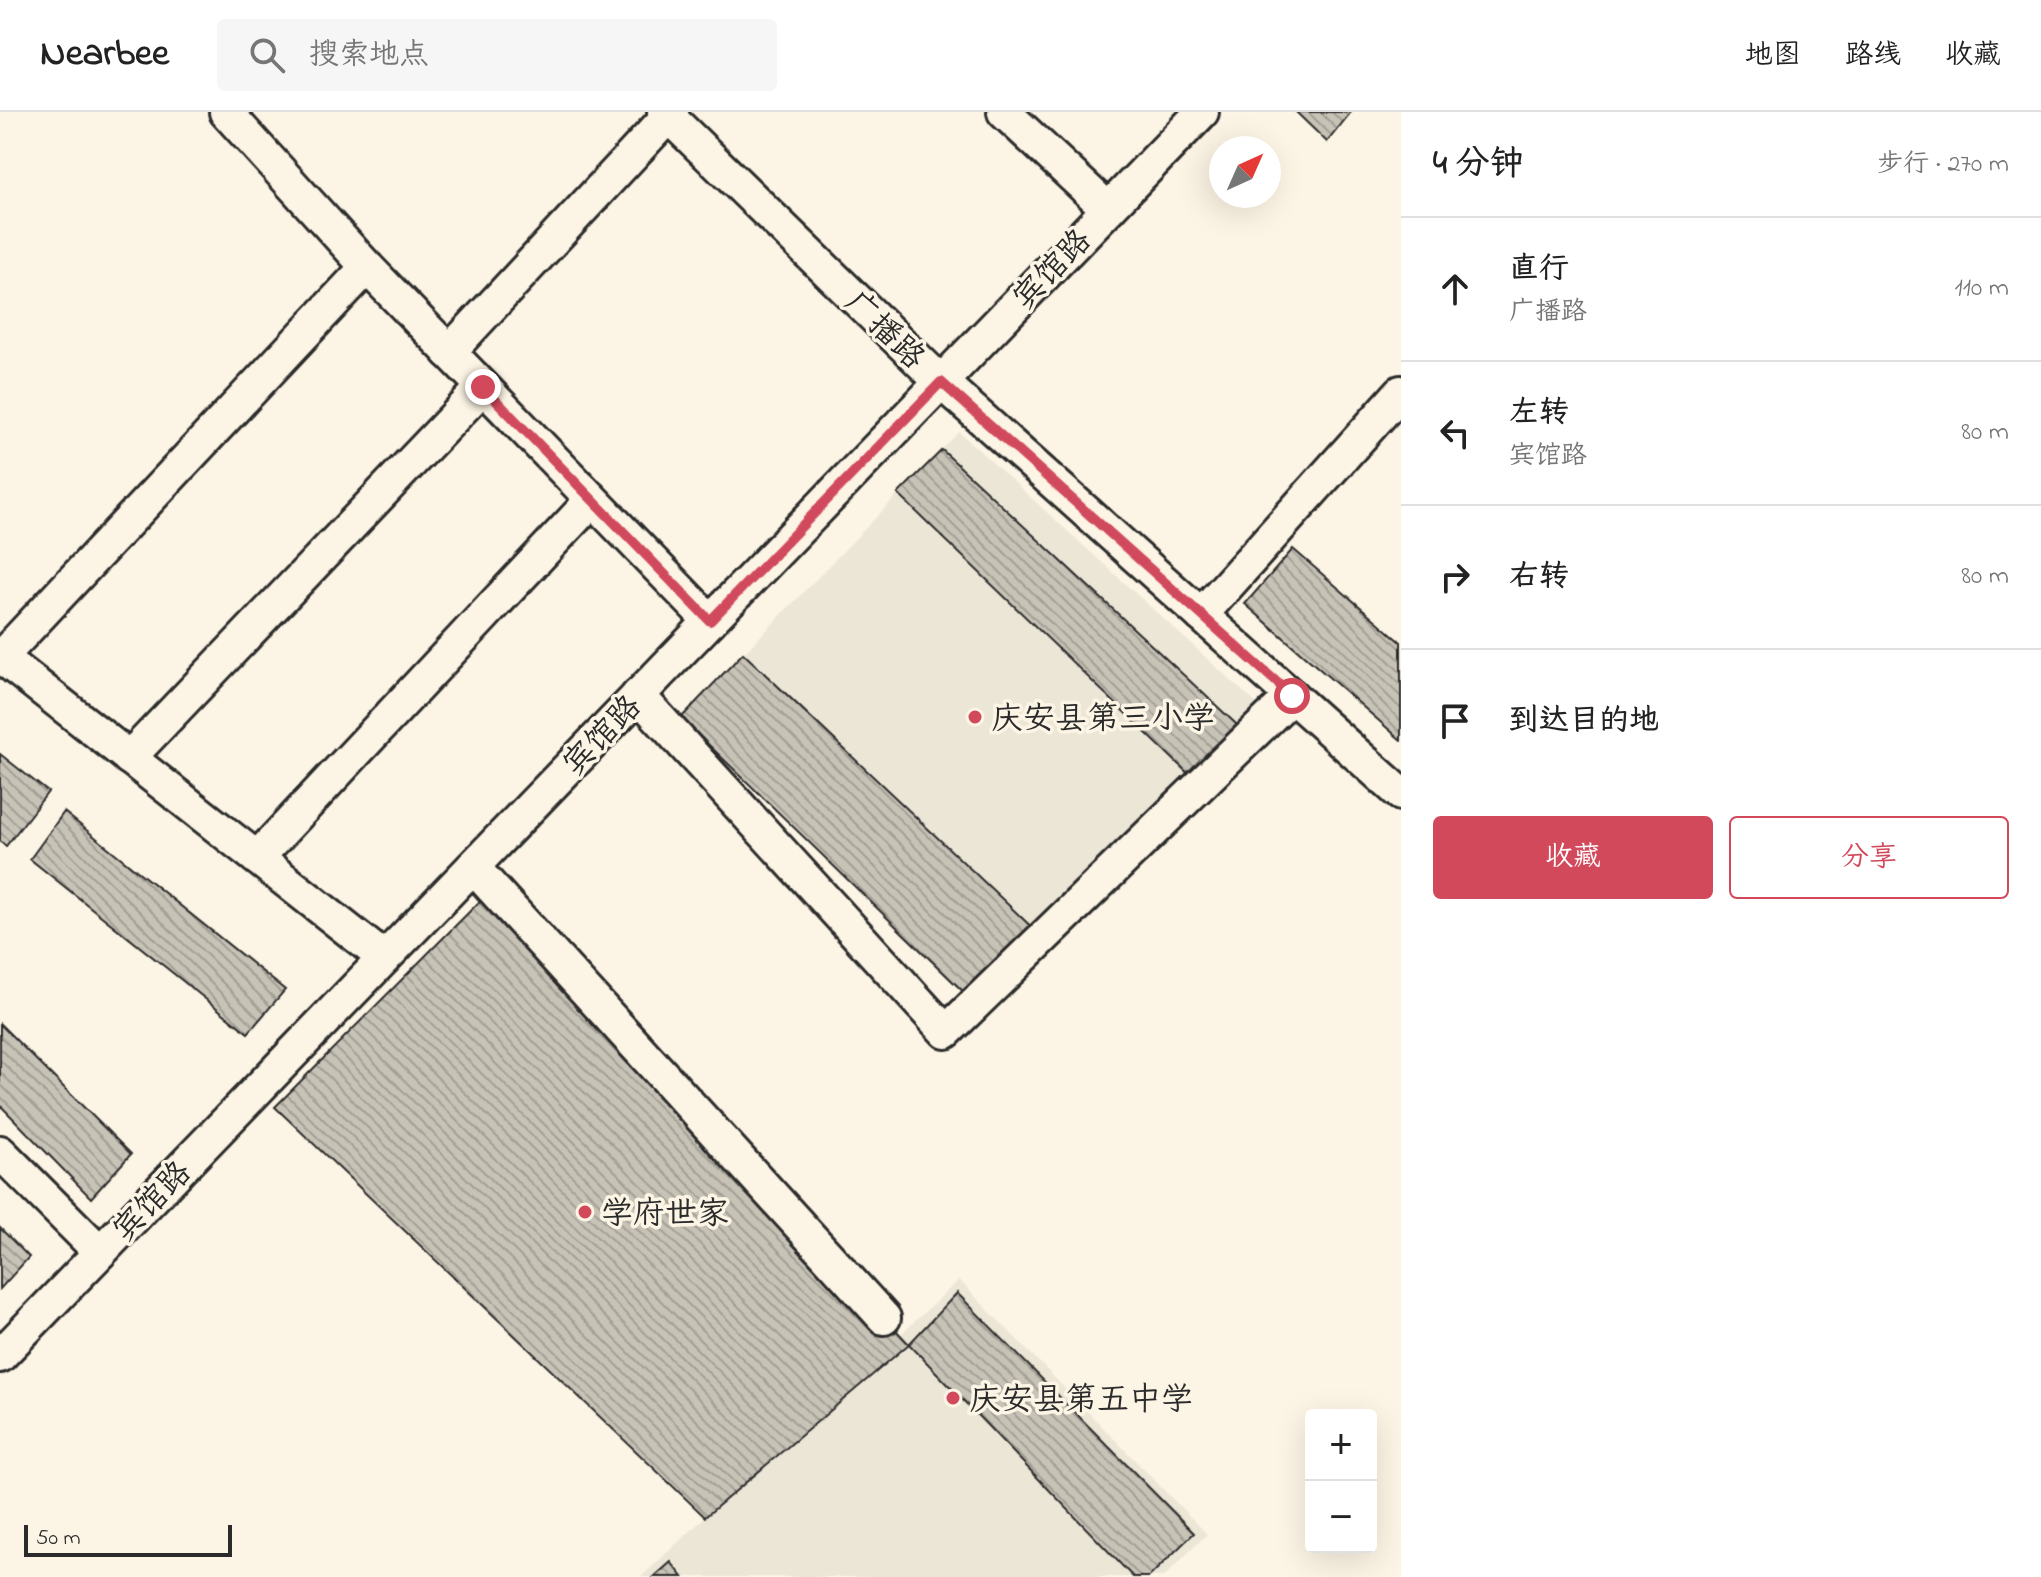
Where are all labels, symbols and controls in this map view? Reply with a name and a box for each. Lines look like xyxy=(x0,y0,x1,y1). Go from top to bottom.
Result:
search box xyxy=(217,19,777,91)
text: Nearbee xyxy=(40,27,169,83)
icon: search xyxy=(245,33,289,77)
text: 搜索地点 xyxy=(309,34,429,78)
text: 地图 xyxy=(1745,36,1801,77)
text: 路线 xyxy=(1845,36,1901,77)
text: 收藏 xyxy=(1945,36,2001,77)
north arrow xyxy=(1209,136,1281,208)
text: 4 分钟 xyxy=(1433,140,1524,190)
text: 步行 · 270 m xyxy=(1877,146,2009,184)
street label: 宾馆路 xyxy=(1003,220,1104,321)
text: 直行 xyxy=(1509,248,1569,292)
icon: ahead xyxy=(1433,267,1477,311)
text: 110 m xyxy=(1955,270,2009,308)
street label: 广播路 xyxy=(833,281,934,382)
text: 广播路 xyxy=(1509,294,1587,332)
route end xyxy=(465,369,501,405)
text: 左转 xyxy=(1509,392,1569,436)
icon: left xyxy=(1433,411,1477,455)
text: 80 m xyxy=(1961,414,2009,452)
text: 宾馆路 xyxy=(1509,438,1587,476)
icon: right xyxy=(1433,555,1477,599)
text: 右转 xyxy=(1509,556,1569,600)
text: 80 m xyxy=(1961,558,2009,596)
route start xyxy=(1274,678,1310,714)
street label: 宾馆路 xyxy=(553,686,654,787)
place label: 庆安县第三小学 xyxy=(991,697,1215,744)
icon: arrive xyxy=(1433,699,1477,743)
text: 到达目的地 xyxy=(1509,700,1659,744)
marker: 庆安县第三小学 xyxy=(966,708,984,726)
button: 收藏 xyxy=(1433,816,1713,899)
button: 分享 xyxy=(1729,816,2009,899)
street label: 宾馆路 xyxy=(103,1152,204,1253)
place label: 学府世家 xyxy=(601,1192,729,1239)
marker: 学府世家 xyxy=(576,1203,594,1221)
place label: 庆安县第五中学 xyxy=(969,1378,1193,1425)
marker: 庆安县第五中学 xyxy=(944,1389,962,1407)
map controls xyxy=(1305,1409,1377,1553)
button: + xyxy=(1305,1409,1377,1481)
button: − xyxy=(1305,1481,1377,1553)
scale bar xyxy=(24,1521,232,1557)
text: 50 m xyxy=(36,1523,81,1555)

